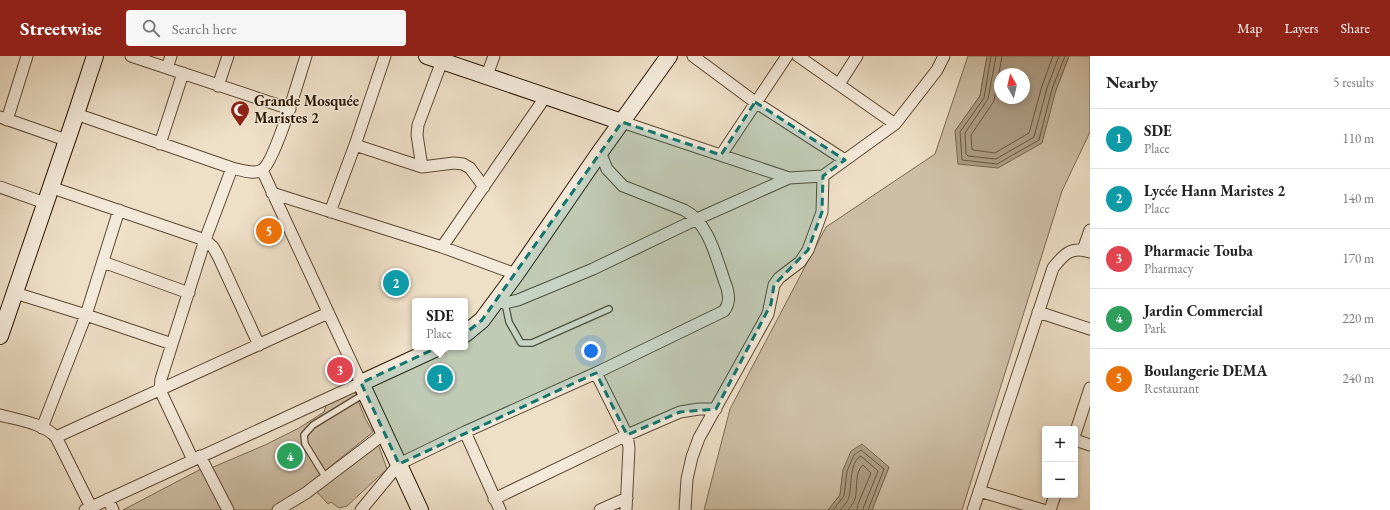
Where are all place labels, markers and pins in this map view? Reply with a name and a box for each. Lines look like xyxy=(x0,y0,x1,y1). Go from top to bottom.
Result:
place label: Grande Mosquée Maristes 2 xyxy=(254,91,359,127)
mosque icon: Grande Mosquée Maristes 2 xyxy=(229,99,251,127)
pin: 5 xyxy=(256,216,282,246)
pin: 2 xyxy=(383,268,409,298)
pin: 3 xyxy=(327,355,353,385)
pin: 1 xyxy=(427,363,453,393)
pin: 4 xyxy=(277,441,303,471)

